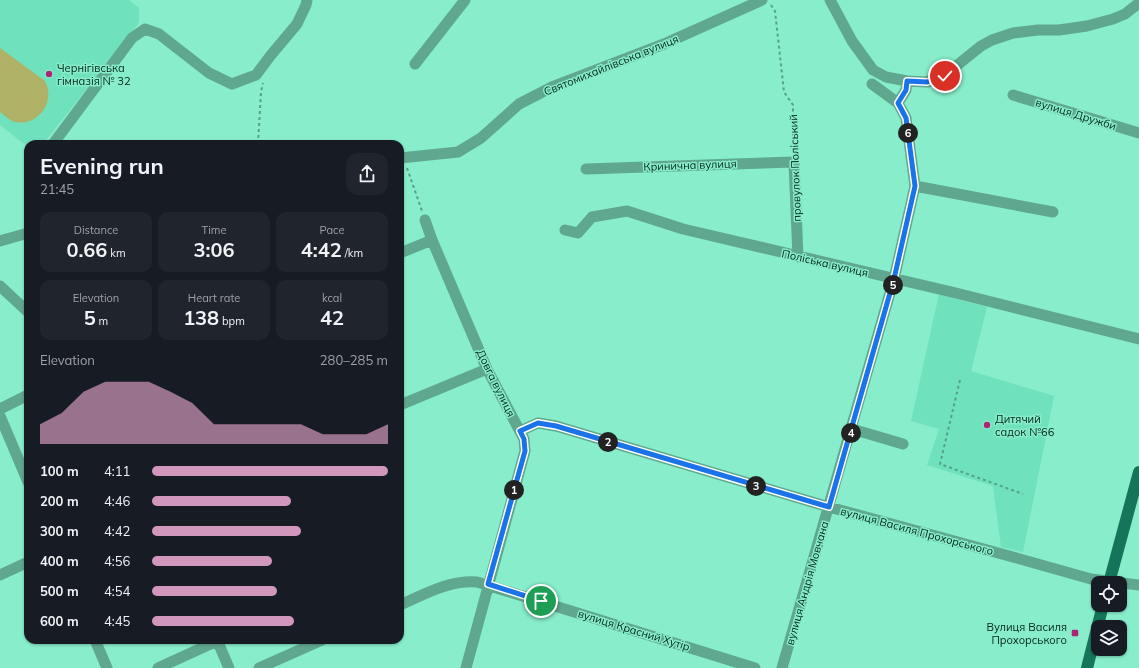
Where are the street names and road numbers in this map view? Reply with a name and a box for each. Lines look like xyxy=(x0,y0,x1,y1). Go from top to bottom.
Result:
street label: Святомихайлівська вулиця xyxy=(542,32,680,98)
street label: вулиця Дружби xyxy=(1034,95,1118,133)
street label: провулок Поліський xyxy=(786,114,804,222)
street label: Кринична вулиця xyxy=(643,156,737,174)
street label: Поліська вулиця xyxy=(780,246,870,280)
street label: Довга вулиця xyxy=(474,347,518,419)
street label: вулиця Василя Прохорського xyxy=(839,504,995,558)
street label: вулиця Андрія Мовчана xyxy=(783,519,831,647)
street label: вулиця Красний Хутір xyxy=(576,606,692,654)

